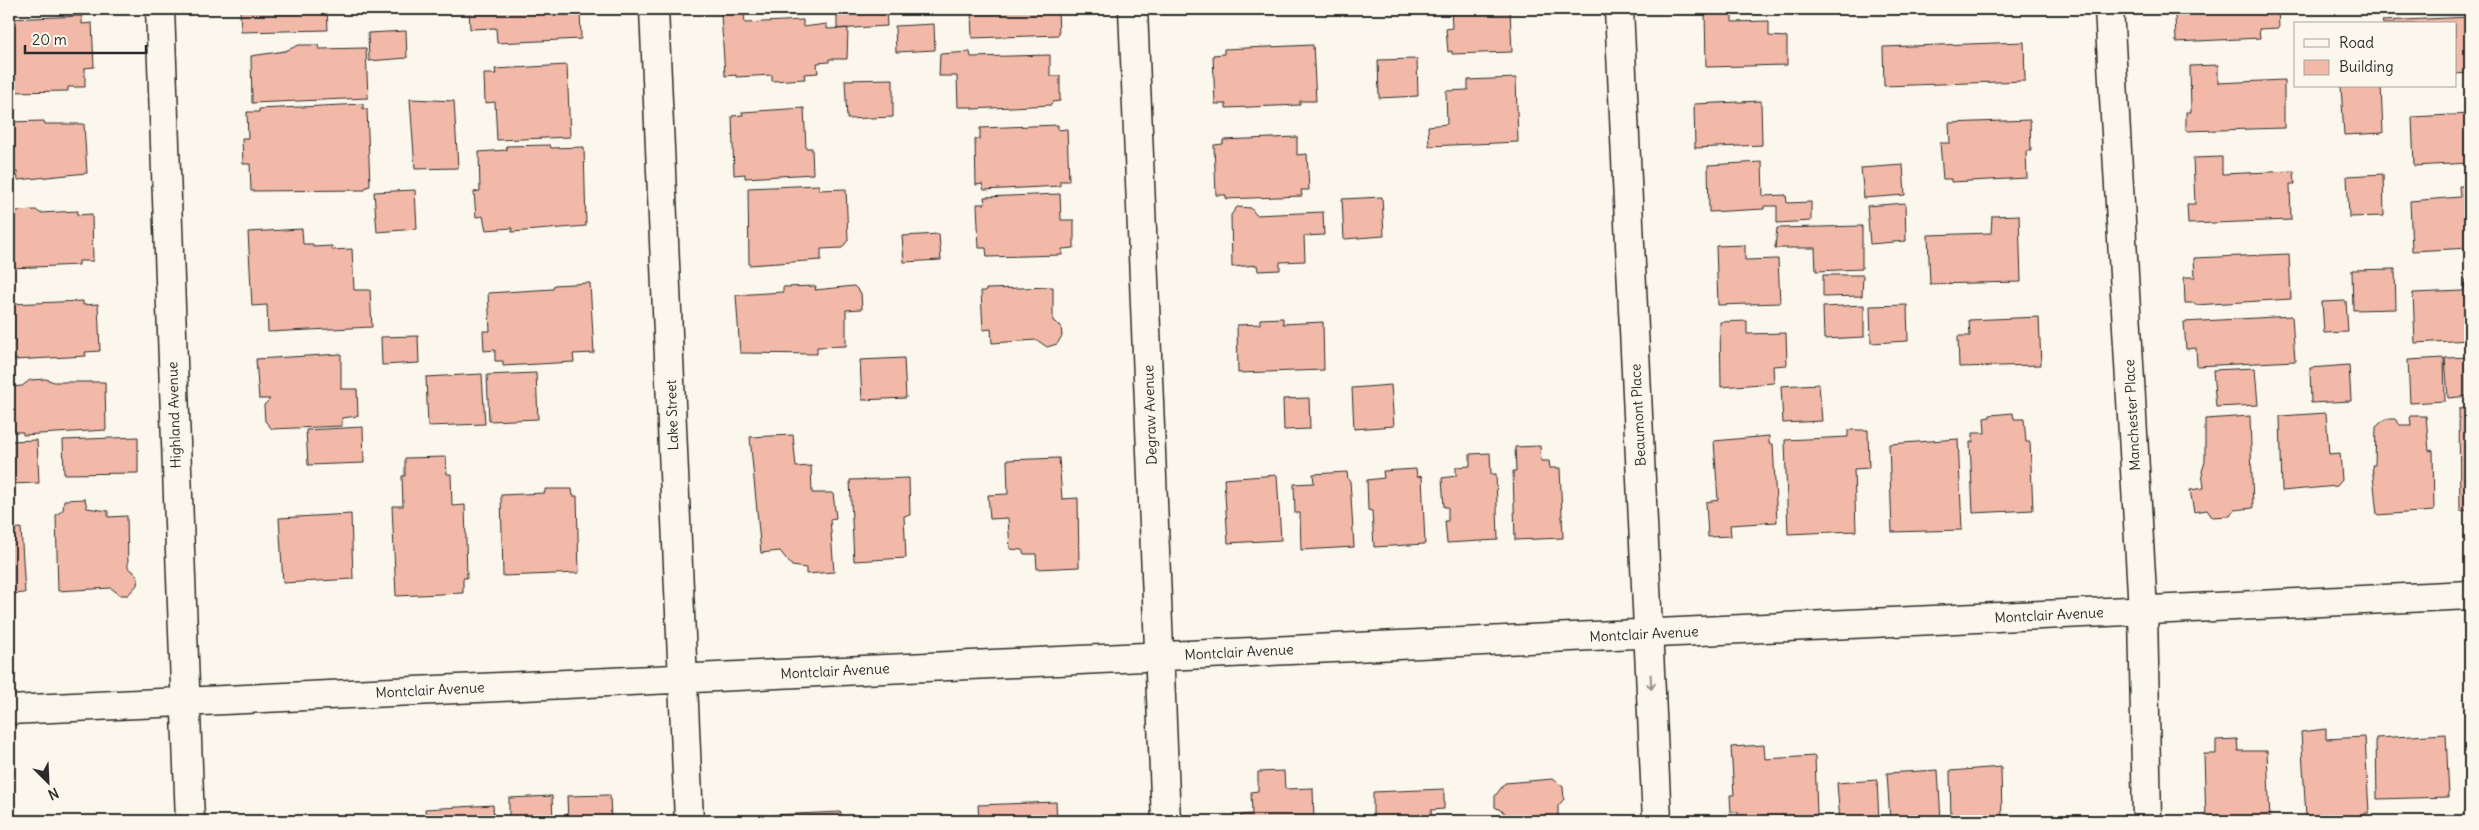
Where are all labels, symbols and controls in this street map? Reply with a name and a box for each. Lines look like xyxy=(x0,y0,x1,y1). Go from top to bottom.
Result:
scale bar xyxy=(25,22,146,54)
legend xyxy=(2294,22,2456,88)
text: 20 m xyxy=(32,30,67,49)
text: Road xyxy=(2339,33,2374,52)
text: Building xyxy=(2339,57,2394,76)
street label: Manchester Place xyxy=(2120,359,2144,471)
street label: Highland Avenue xyxy=(163,361,185,469)
street label: Beaumont Place xyxy=(1626,363,1650,467)
street label: Degraw Avenue xyxy=(1139,365,1161,465)
street label: Lake Street xyxy=(662,379,682,451)
street label: Montclair Avenue xyxy=(1994,603,2104,627)
street label: Montclair Avenue xyxy=(1589,622,1699,646)
street label: Montclair Avenue xyxy=(1184,640,1294,664)
street label: Montclair Avenue xyxy=(780,659,890,683)
one-way arrow xyxy=(1646,674,1655,690)
street label: Montclair Avenue xyxy=(375,678,485,702)
north arrow xyxy=(22,758,72,808)
text: N xyxy=(45,784,61,804)

